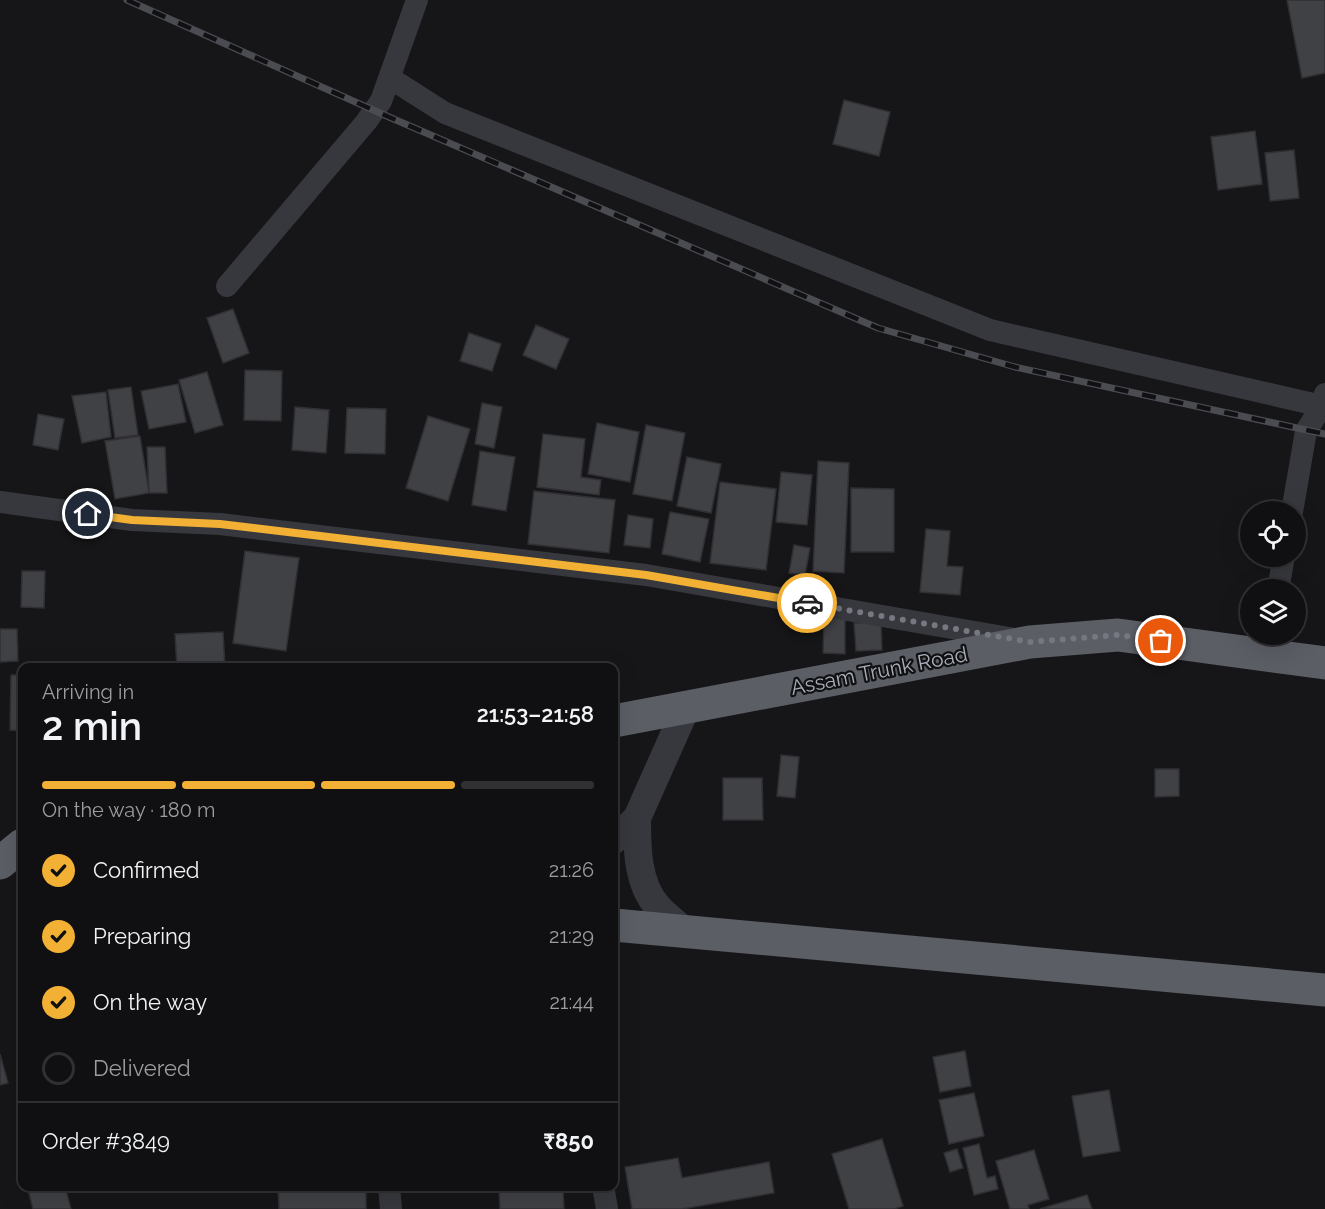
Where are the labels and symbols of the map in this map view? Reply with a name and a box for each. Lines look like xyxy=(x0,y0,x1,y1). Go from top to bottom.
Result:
pin xyxy=(62,488,113,539)
courier xyxy=(777,573,837,633)
pin xyxy=(1135,615,1186,666)
street label: Assam Trunk Road xyxy=(788,641,969,700)

